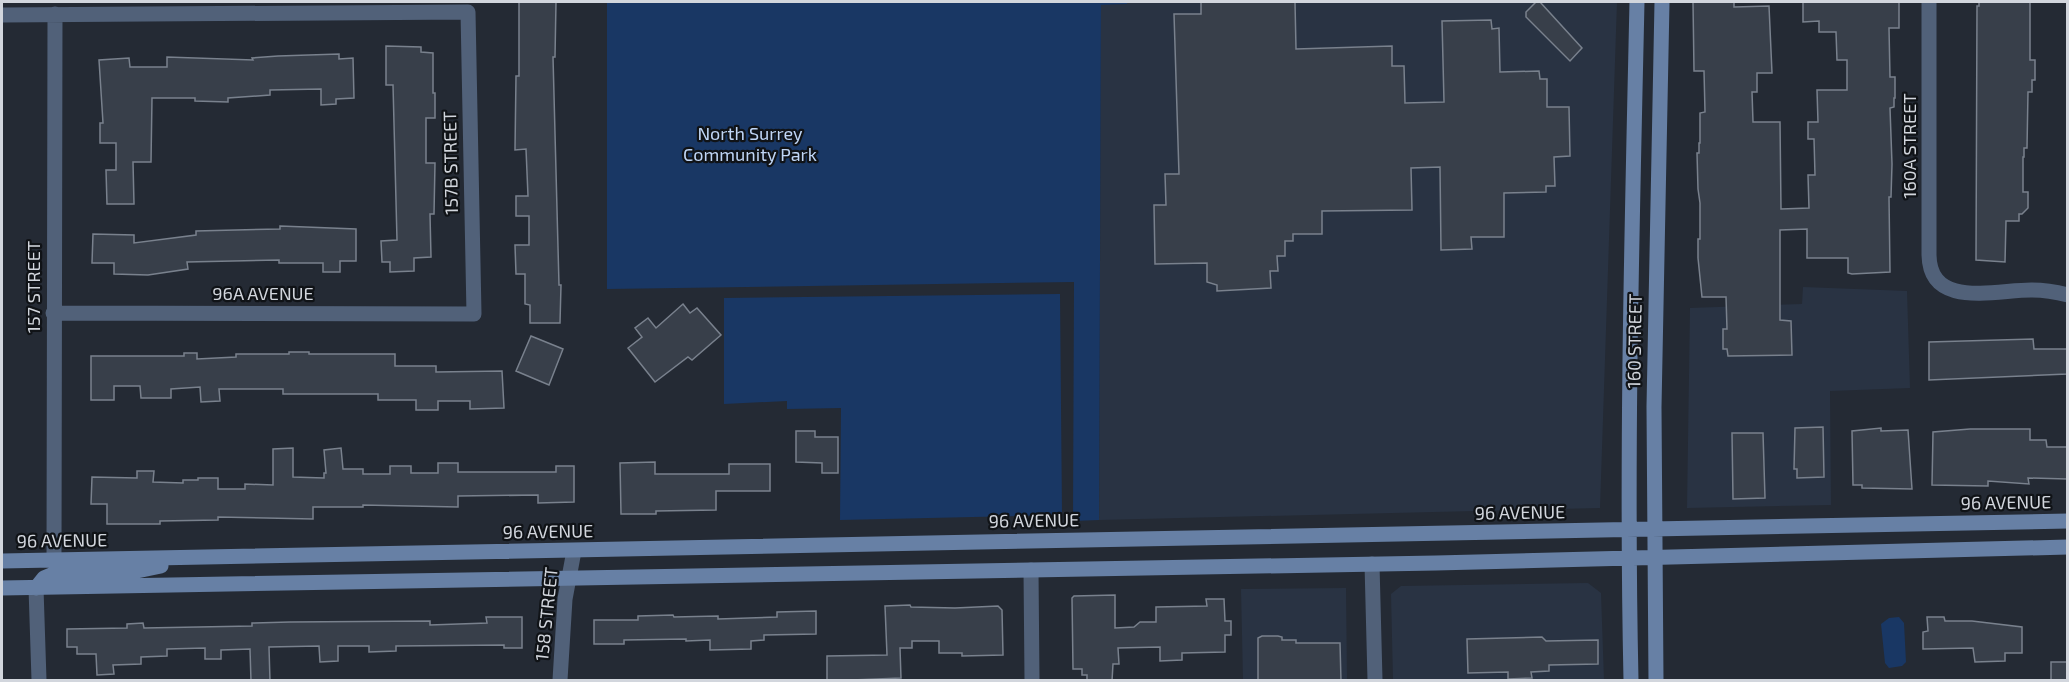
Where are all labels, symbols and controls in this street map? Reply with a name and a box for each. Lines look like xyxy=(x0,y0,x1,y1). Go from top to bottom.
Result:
street label: 160A STREET xyxy=(1898,93,1920,199)
street label: 157B STREET xyxy=(438,111,462,215)
park label: North Surrey Community Park xyxy=(683,122,817,165)
street label: 157 STREET xyxy=(22,240,44,333)
street label: 96A AVENUE xyxy=(212,282,314,304)
street label: 160 STREET xyxy=(1622,293,1646,388)
street label: 96 AVENUE xyxy=(1961,490,2051,514)
street label: 96 AVENUE xyxy=(1475,500,1565,524)
street label: 96 AVENUE xyxy=(989,508,1079,532)
street label: 96 AVENUE xyxy=(503,519,593,543)
street label: 96 AVENUE xyxy=(17,528,107,552)
street label: 158 STREET xyxy=(530,565,562,662)

